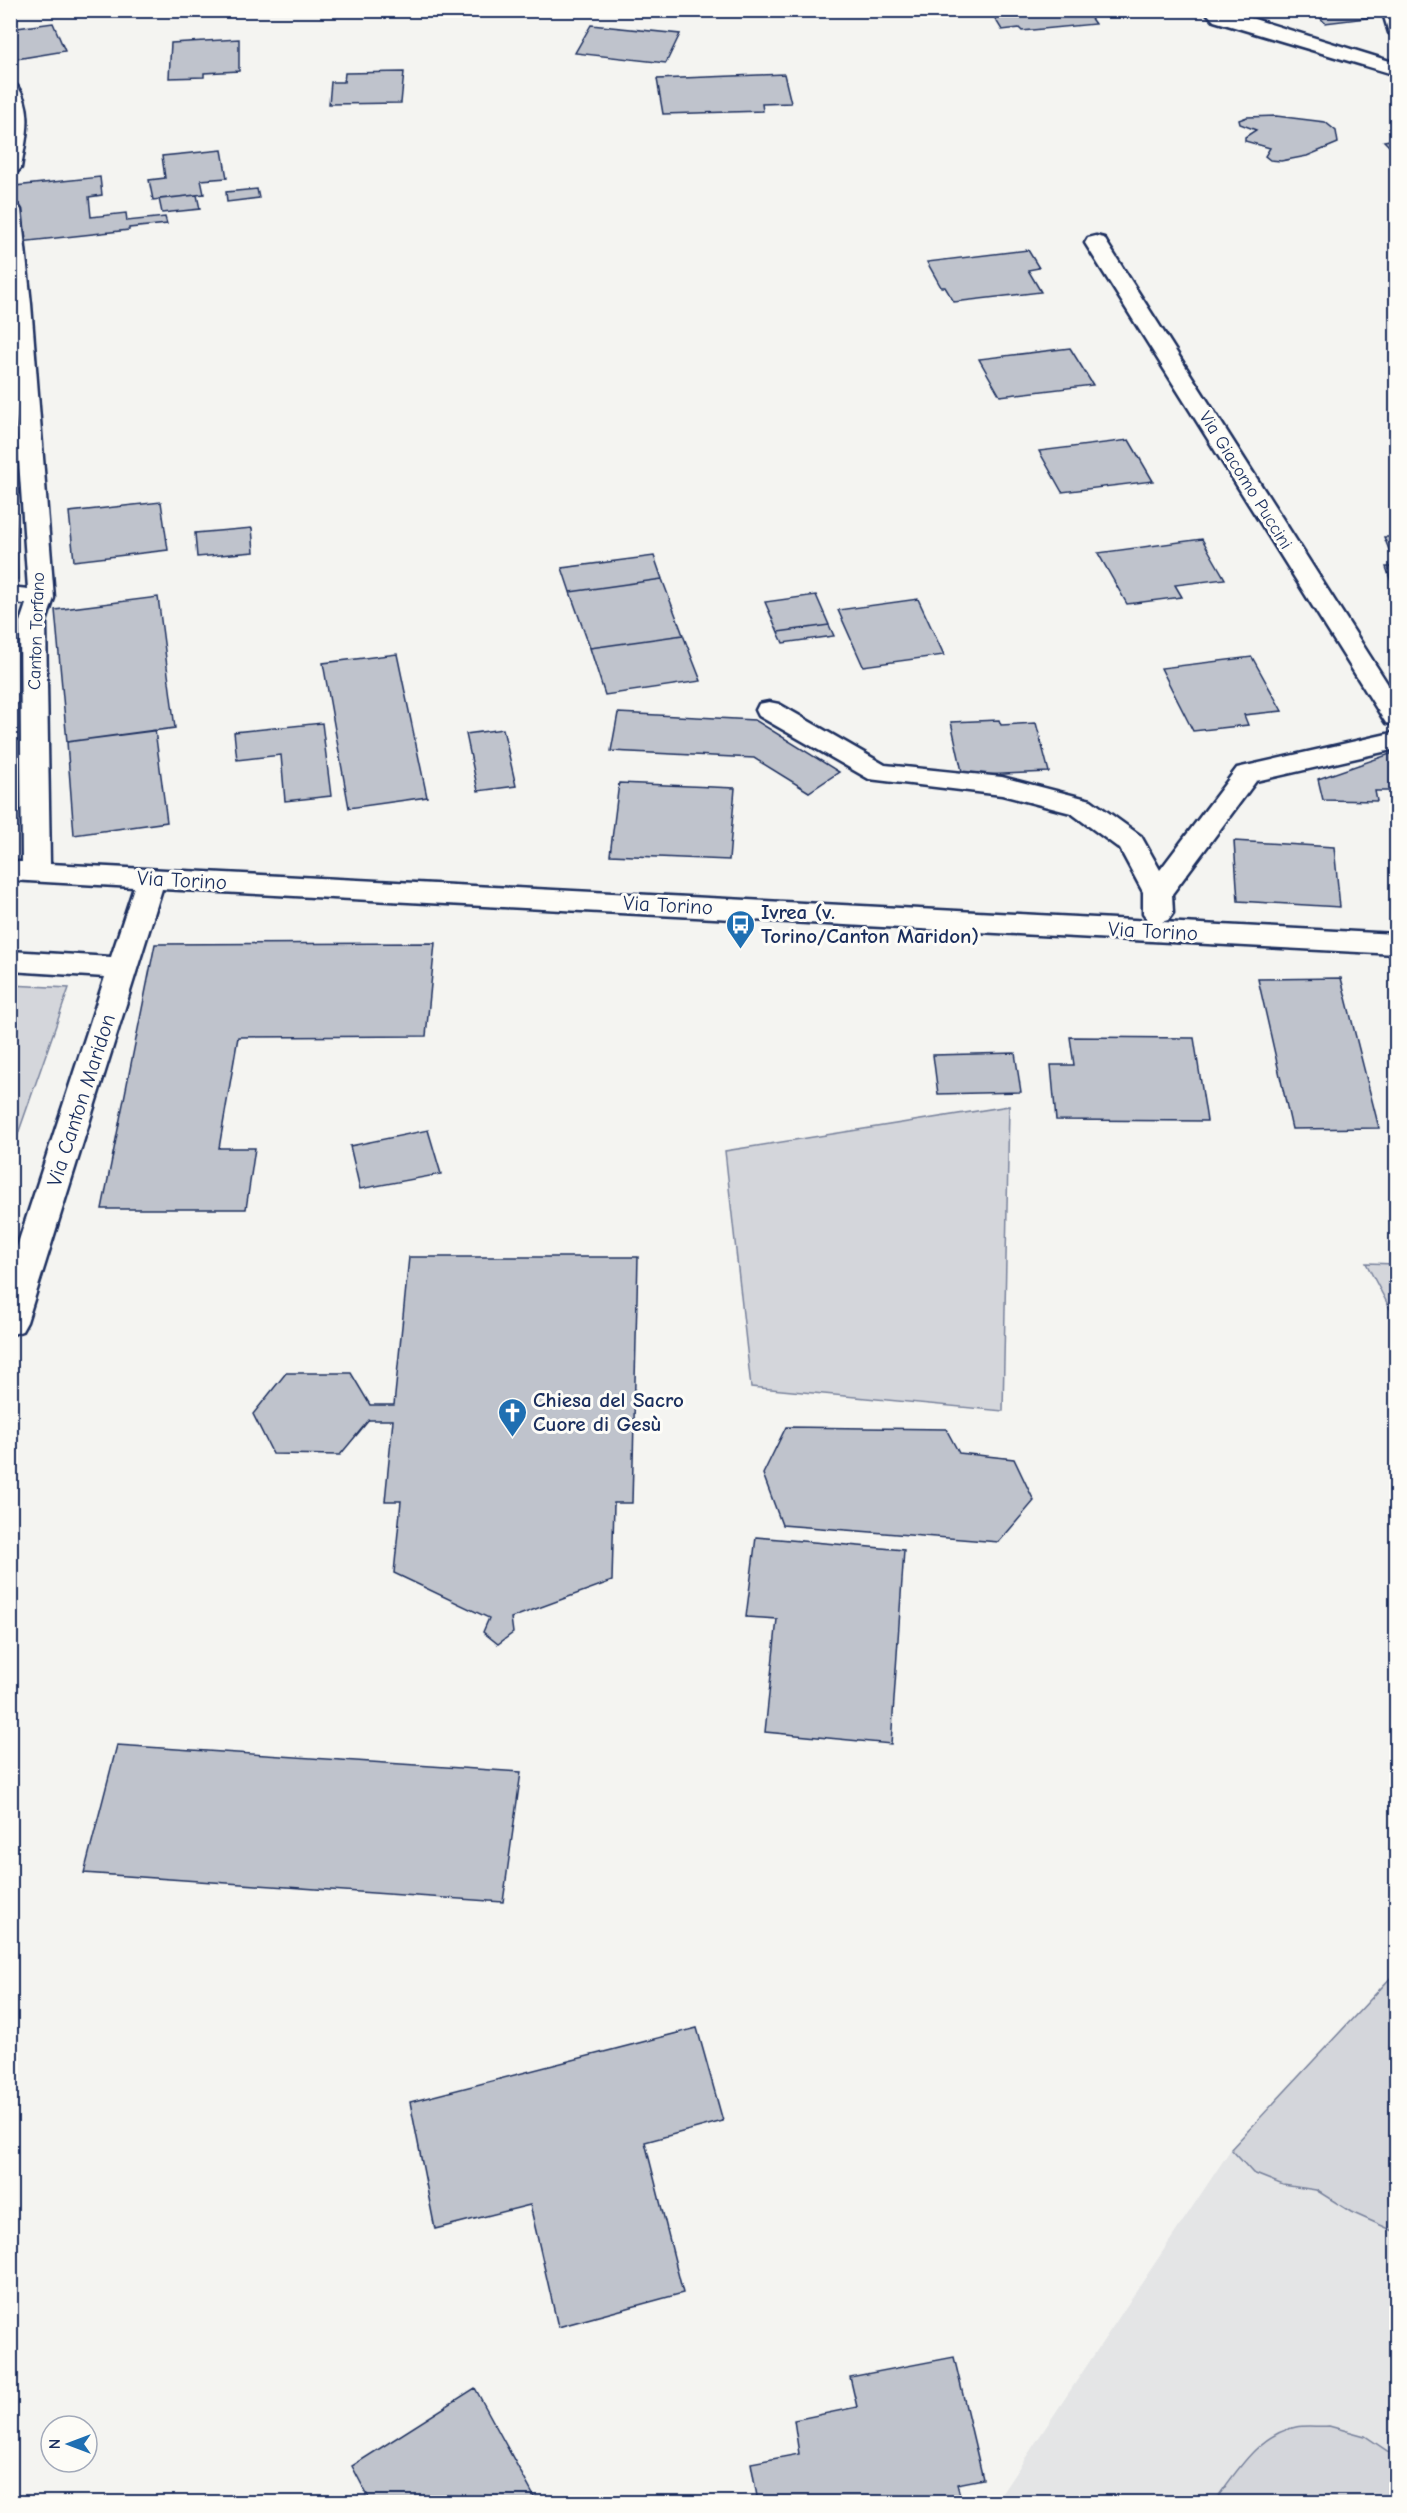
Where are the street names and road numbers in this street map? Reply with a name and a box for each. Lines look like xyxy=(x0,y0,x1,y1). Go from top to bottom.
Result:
street label: Via Giacomo Puccini xyxy=(1195,407,1297,553)
street label: Canton Torfano xyxy=(24,572,49,690)
street label: Via Torino xyxy=(137,866,227,894)
street label: Via Torino xyxy=(623,891,713,919)
street label: Via Torino xyxy=(1108,917,1198,945)
street label: Via Canton Maridon xyxy=(42,1011,120,1189)

